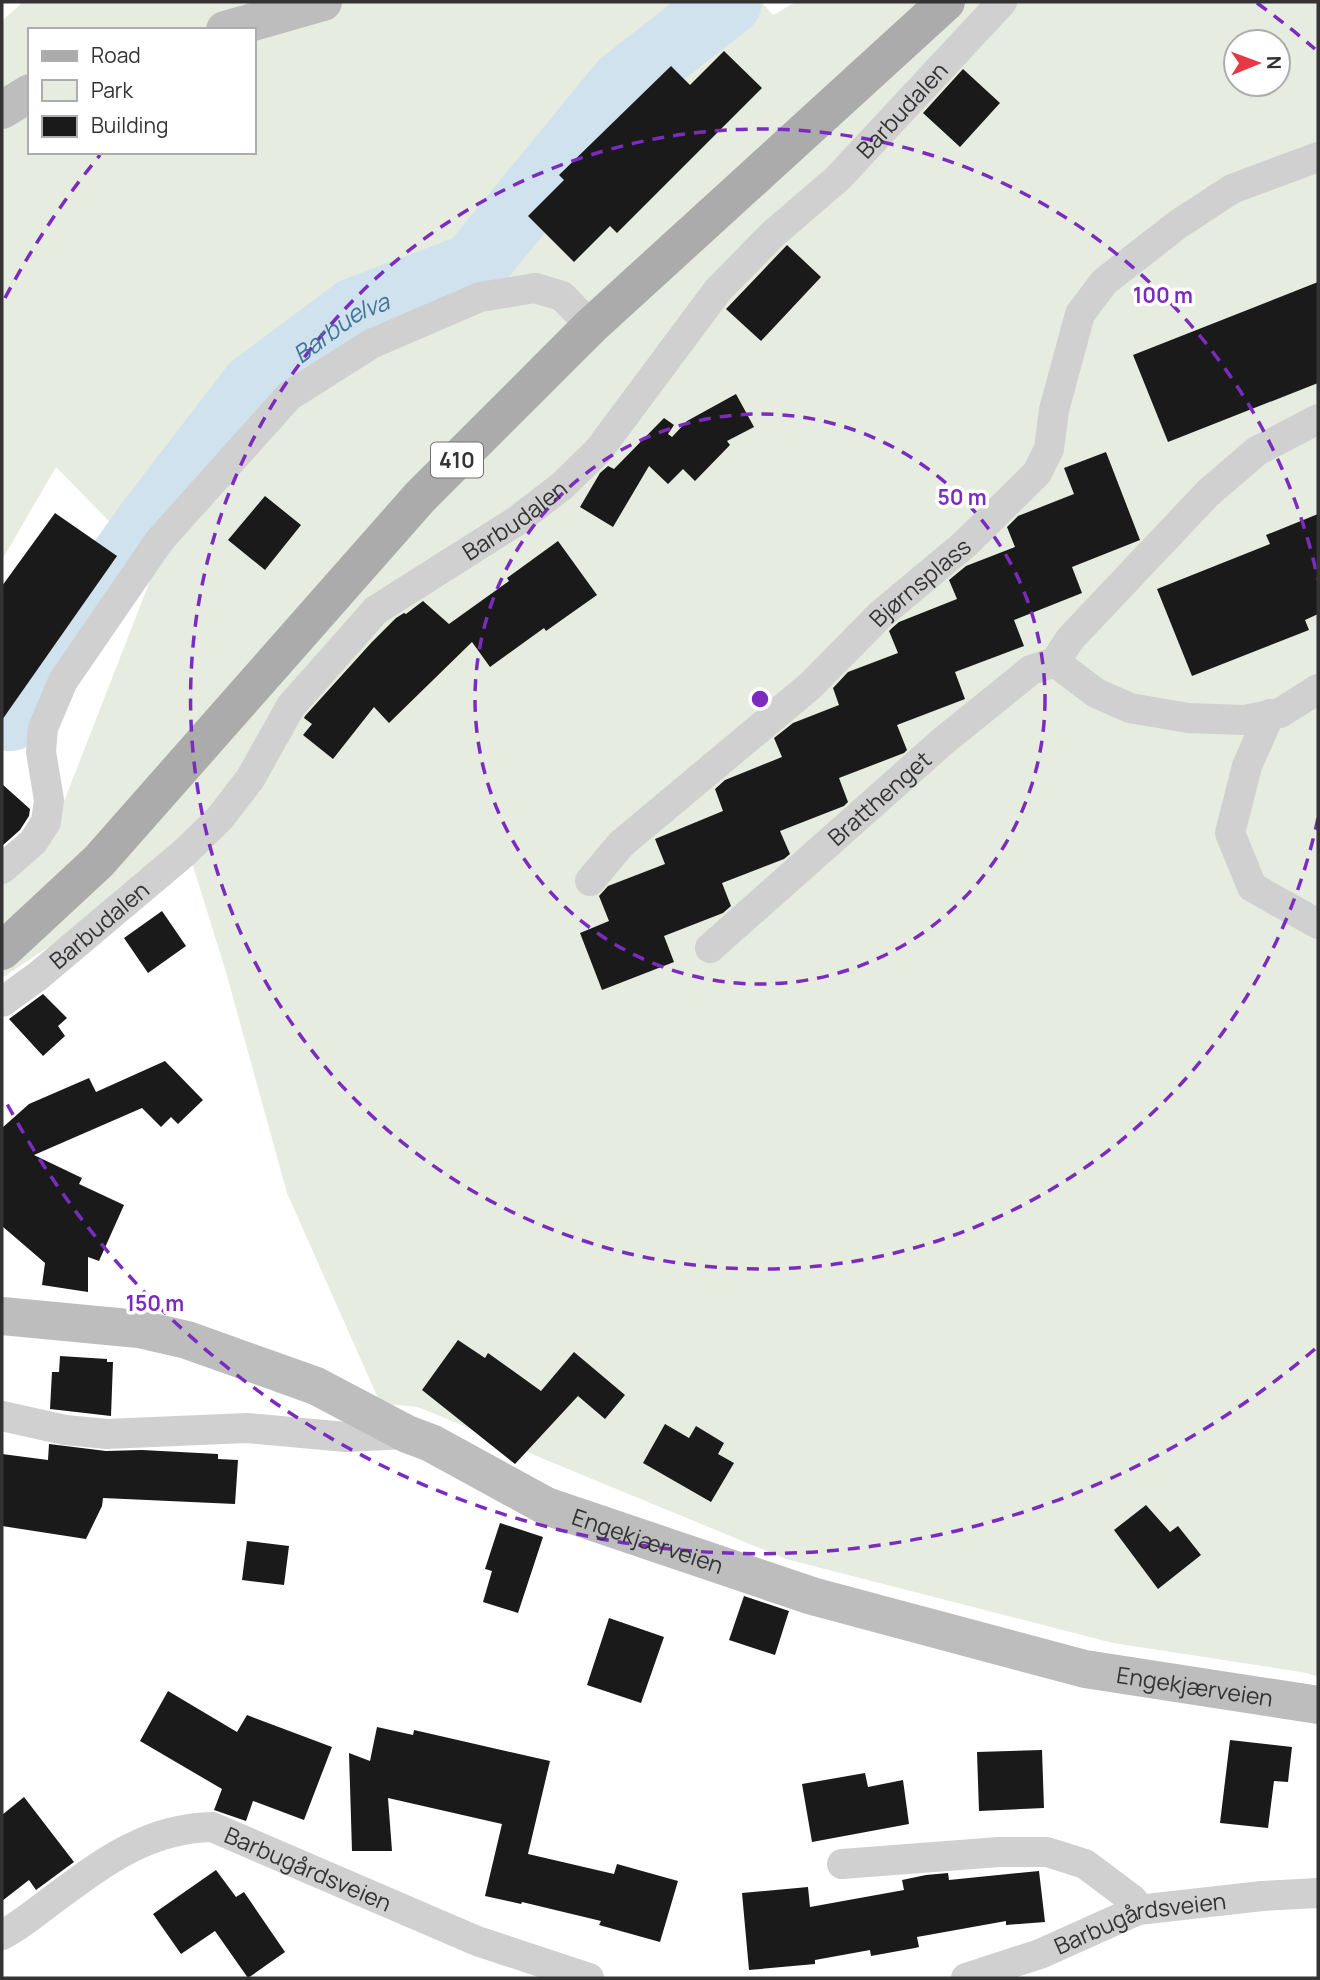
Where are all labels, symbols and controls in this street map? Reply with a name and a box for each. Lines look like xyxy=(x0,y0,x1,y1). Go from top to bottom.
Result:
legend xyxy=(28,28,256,154)
north arrow xyxy=(1222,28,1292,98)
text: Road xyxy=(91,41,141,69)
street label: Barbudalen xyxy=(849,55,955,165)
text: N xyxy=(1261,56,1287,70)
text: Park xyxy=(91,76,133,104)
text: Building xyxy=(91,111,168,139)
text: 100 m xyxy=(1133,281,1193,309)
water label: Barbuelva xyxy=(285,283,395,370)
road number: 410 xyxy=(431,442,483,477)
street label: Barbudalen xyxy=(456,472,573,567)
text: 50 m xyxy=(937,483,987,511)
street label: Bjørnsplass xyxy=(862,530,977,633)
centre of rings xyxy=(748,687,772,711)
street label: Bratthenget xyxy=(820,743,938,853)
street label: Barbudalen xyxy=(42,873,155,976)
text: 150 m xyxy=(126,1289,184,1317)
street label: Engekjærveien xyxy=(568,1500,728,1581)
street label: Engekjærveien xyxy=(1114,1658,1275,1714)
street label: Barbugårdsveien xyxy=(220,1818,397,1918)
street label: Barbugårdsveien xyxy=(1049,1884,1228,1962)

